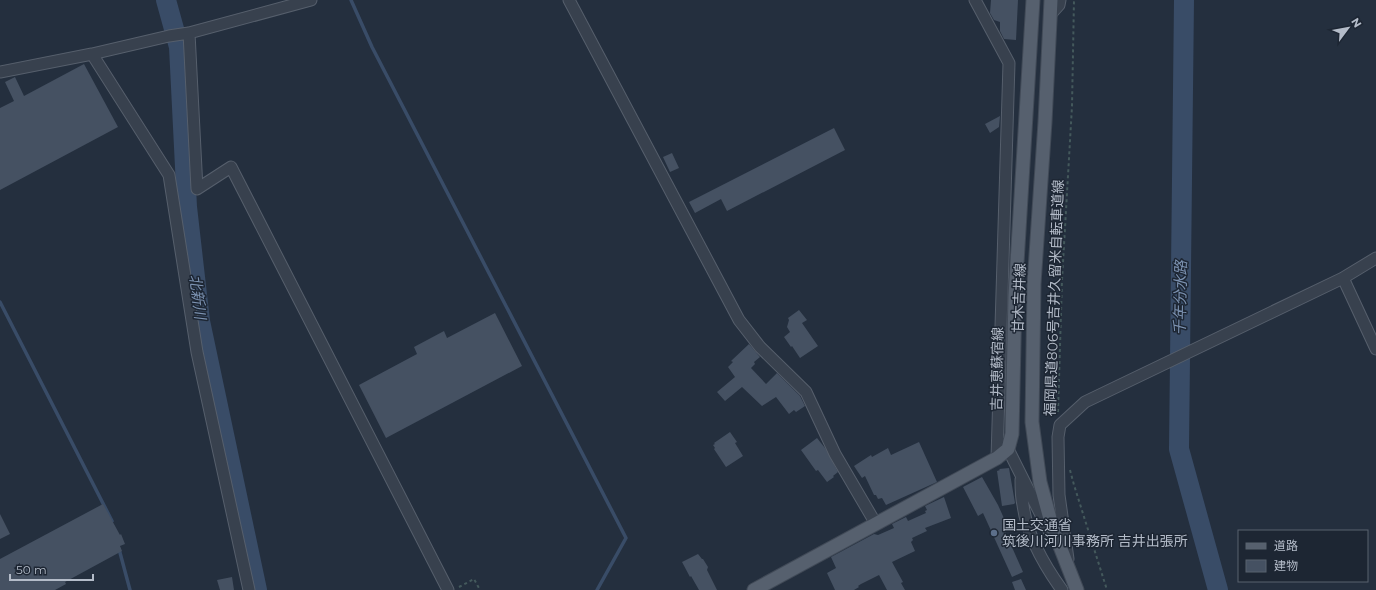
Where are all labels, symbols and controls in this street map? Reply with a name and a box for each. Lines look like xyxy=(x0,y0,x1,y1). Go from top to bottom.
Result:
north arrow xyxy=(1328,8,1368,48)
text: N xyxy=(1348,15,1365,30)
street label: 福岡県道806号吉井久留米自転車道線 xyxy=(1041,179,1067,417)
water label: 千年分水路 xyxy=(1170,258,1190,336)
street label: 甘木吉井線 xyxy=(1009,263,1029,333)
water label: 北新川 xyxy=(186,274,210,322)
street label: 吉井恵蘇宿線 xyxy=(987,327,1007,411)
place label: 国土交通省 筑後川河川事務所 吉井出張所 xyxy=(1002,516,1188,550)
marker: 国土交通省 筑後川河川事務所 吉井出張所 xyxy=(989,528,999,538)
legend xyxy=(1238,530,1368,582)
text: 道路 xyxy=(1274,538,1298,553)
scale bar xyxy=(10,556,93,582)
text: 建物 xyxy=(1274,558,1298,573)
text: 50 m xyxy=(16,562,47,577)

